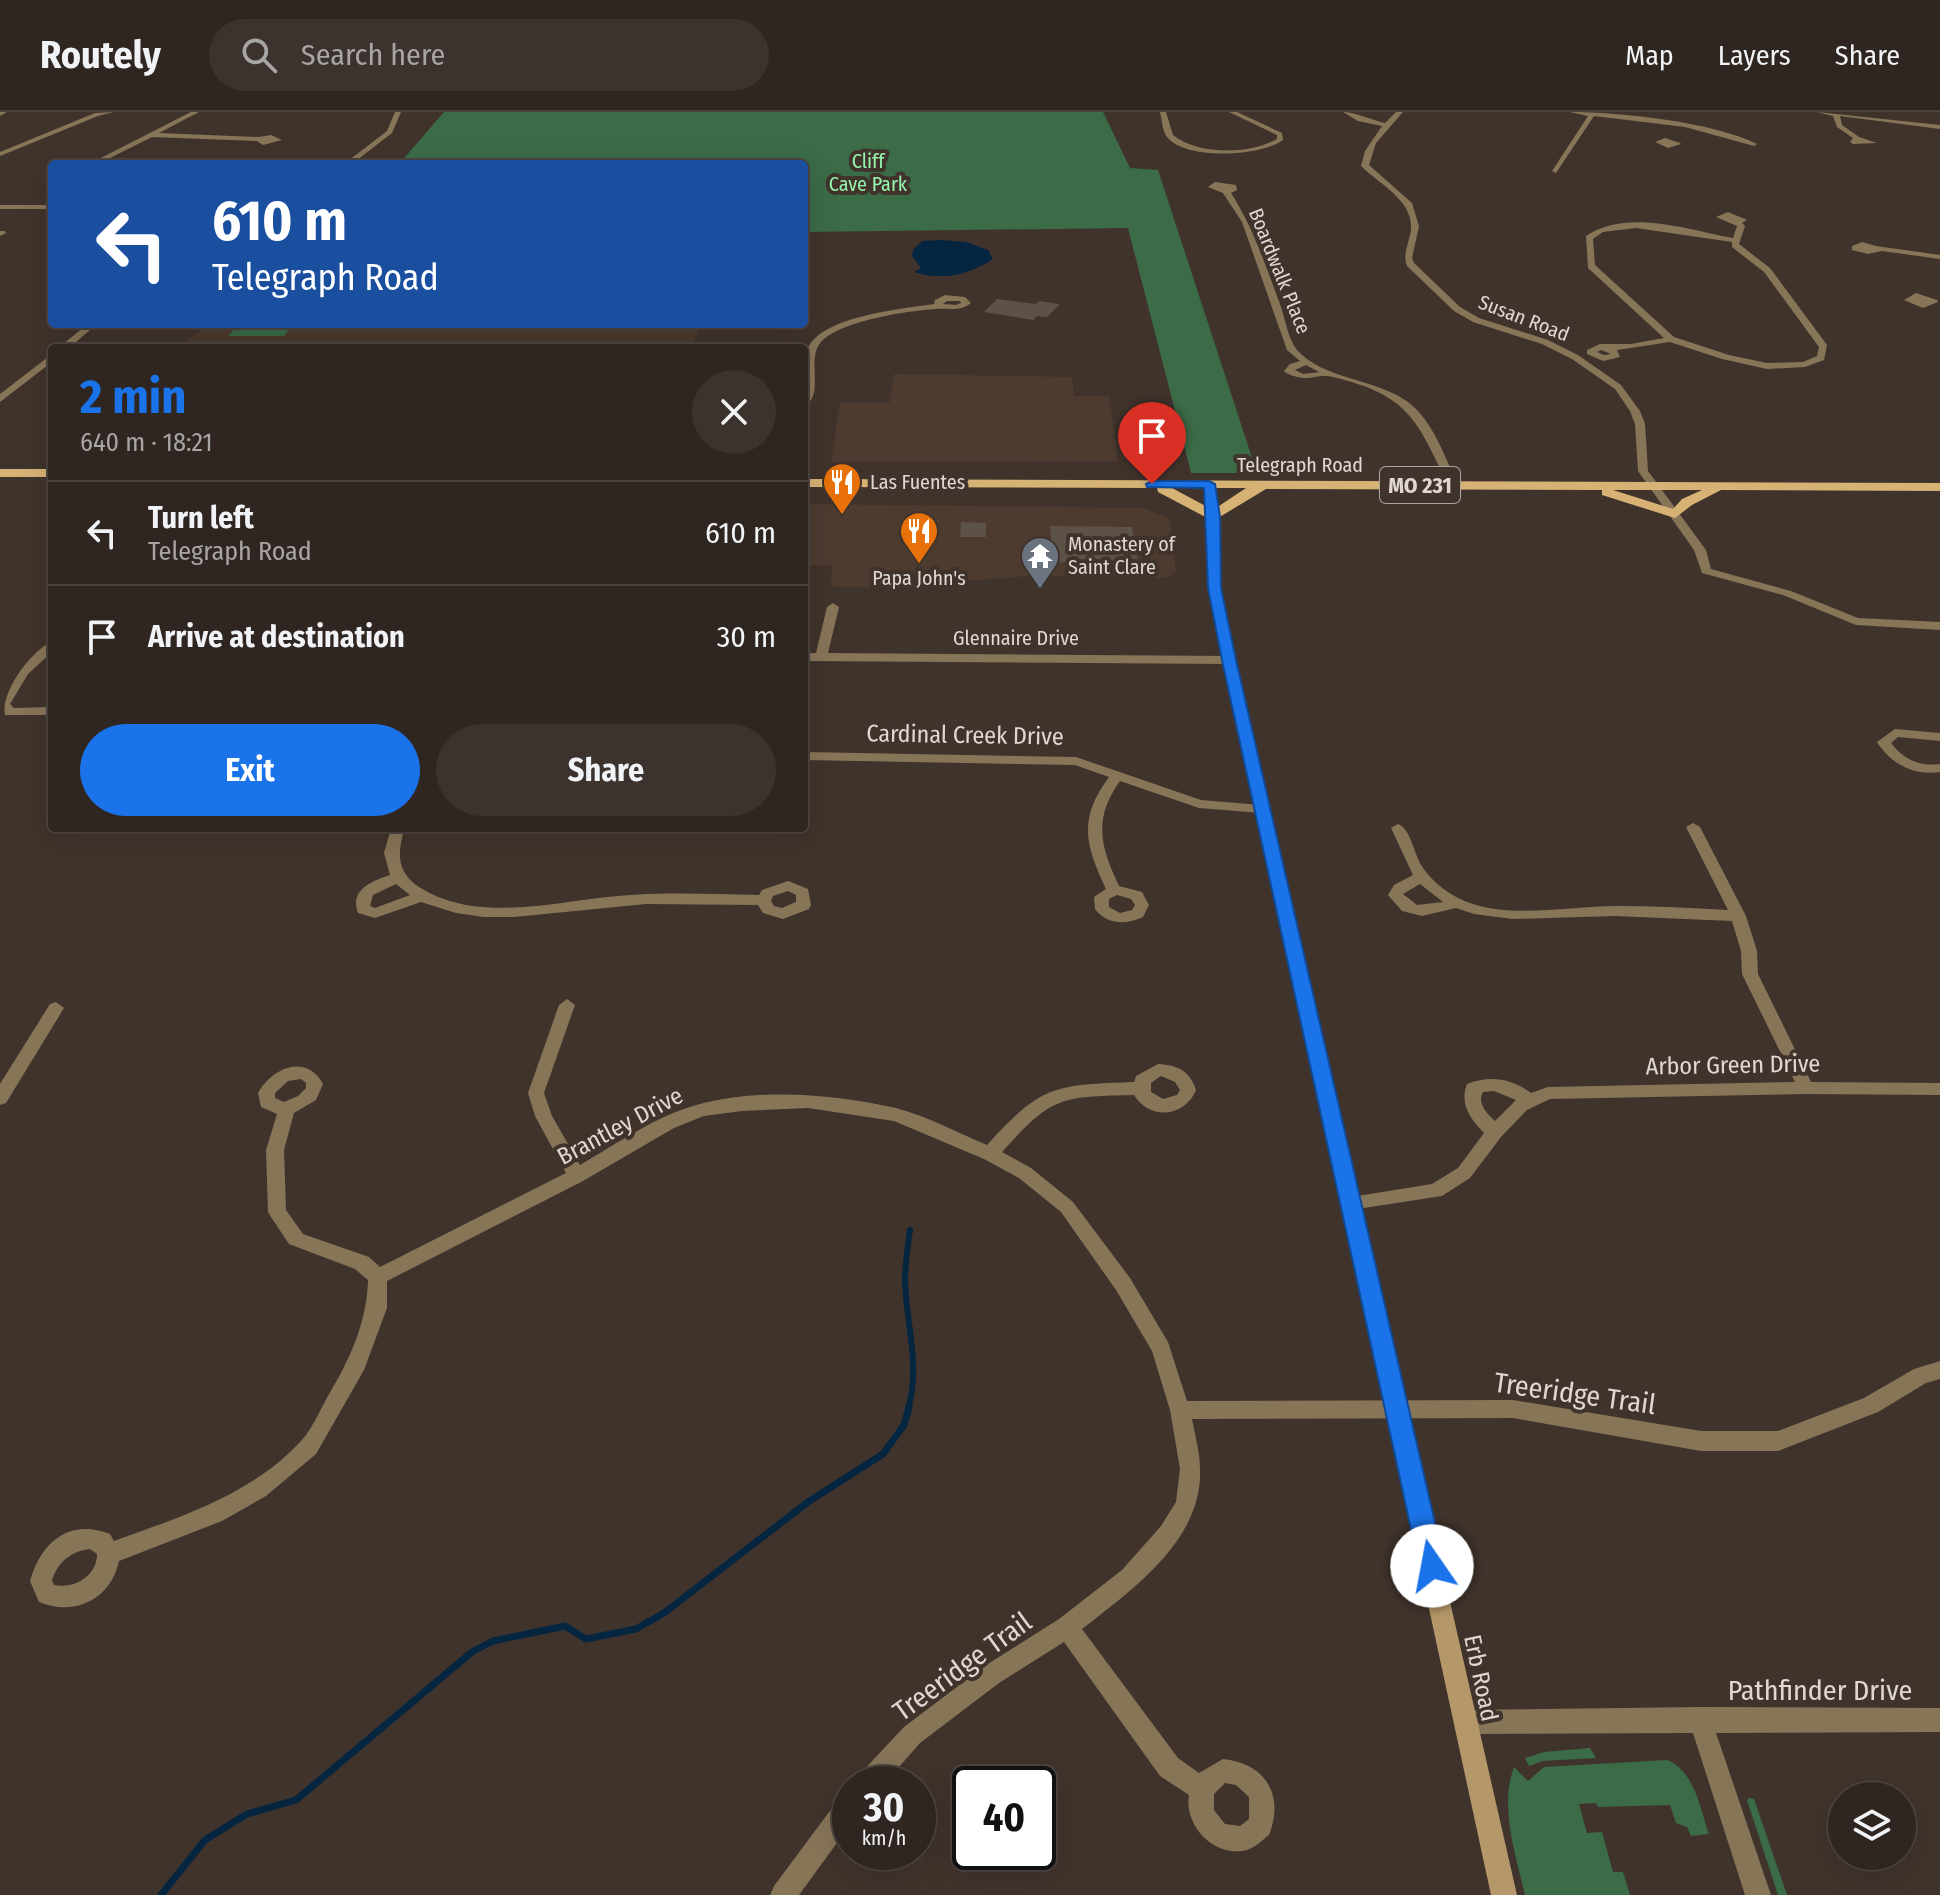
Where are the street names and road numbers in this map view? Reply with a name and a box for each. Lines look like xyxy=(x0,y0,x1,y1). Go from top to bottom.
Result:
street label: Boardwalk Place xyxy=(1244,205,1316,337)
street label: Susan Road xyxy=(1475,290,1573,346)
street label: Telegraph Road xyxy=(1237,453,1363,477)
road number: MO 231 xyxy=(1380,467,1460,503)
street label: Glennaire Drive xyxy=(953,626,1079,650)
street label: Cardinal Creek Drive xyxy=(866,719,1064,751)
street label: Arbor Green Drive xyxy=(1645,1049,1821,1081)
street label: Brantley Drive xyxy=(553,1081,687,1171)
street label: Treeridge Trail xyxy=(1492,1366,1658,1421)
street label: Treeridge Trail xyxy=(887,1605,1038,1728)
street label: Erb Road xyxy=(1458,1632,1504,1724)
street label: Pathfinder Drive xyxy=(1728,1674,1912,1707)

